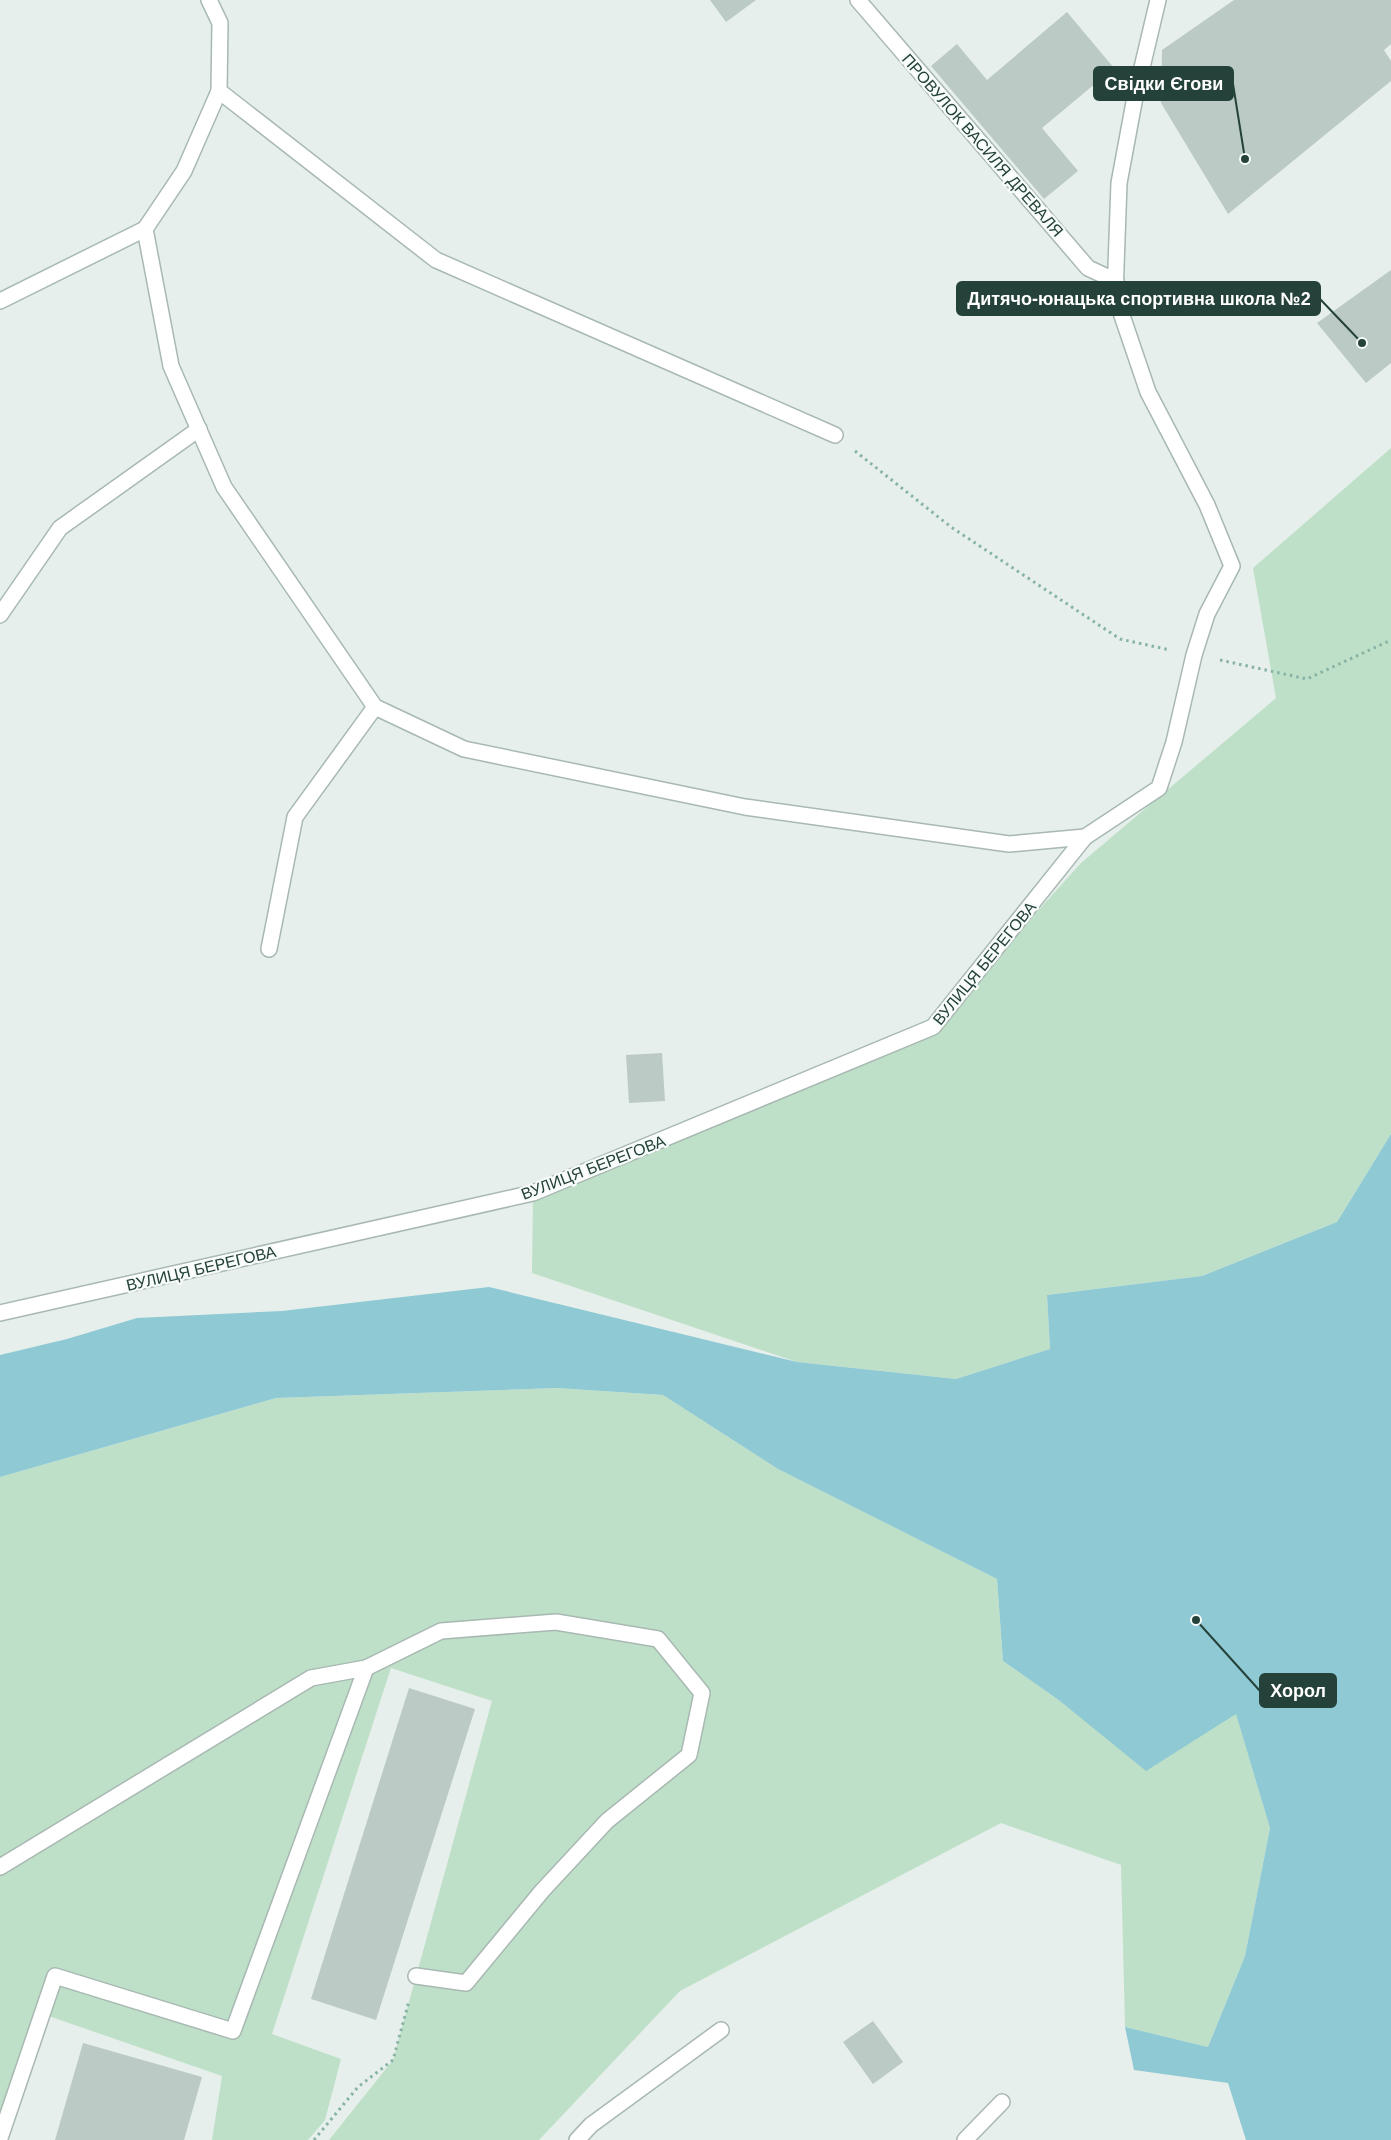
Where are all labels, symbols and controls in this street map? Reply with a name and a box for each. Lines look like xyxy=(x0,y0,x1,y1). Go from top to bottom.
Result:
street label: ПРОВУЛОК ВАСИЛЯ ДРЕВАЛЯ xyxy=(899,51,1067,240)
callout: Свідки Єгови xyxy=(1094,67,1233,100)
text: Свідки Єгови xyxy=(1105,74,1223,94)
callout: Дитячо-юнацька спортивна школа №2 xyxy=(957,282,1320,315)
text: Дитячо-юнацька спортивна школа №2 xyxy=(967,289,1311,309)
street label: ВУЛИЦЯ БЕРЕГОВА xyxy=(930,898,1039,1028)
street label: ВУЛИЦЯ БЕРЕГОВА xyxy=(519,1132,668,1203)
street label: ВУЛИЦЯ БЕРЕГОВА xyxy=(125,1243,278,1294)
callout: Хорол xyxy=(1260,1674,1336,1707)
text: Хорол xyxy=(1270,1681,1326,1701)

